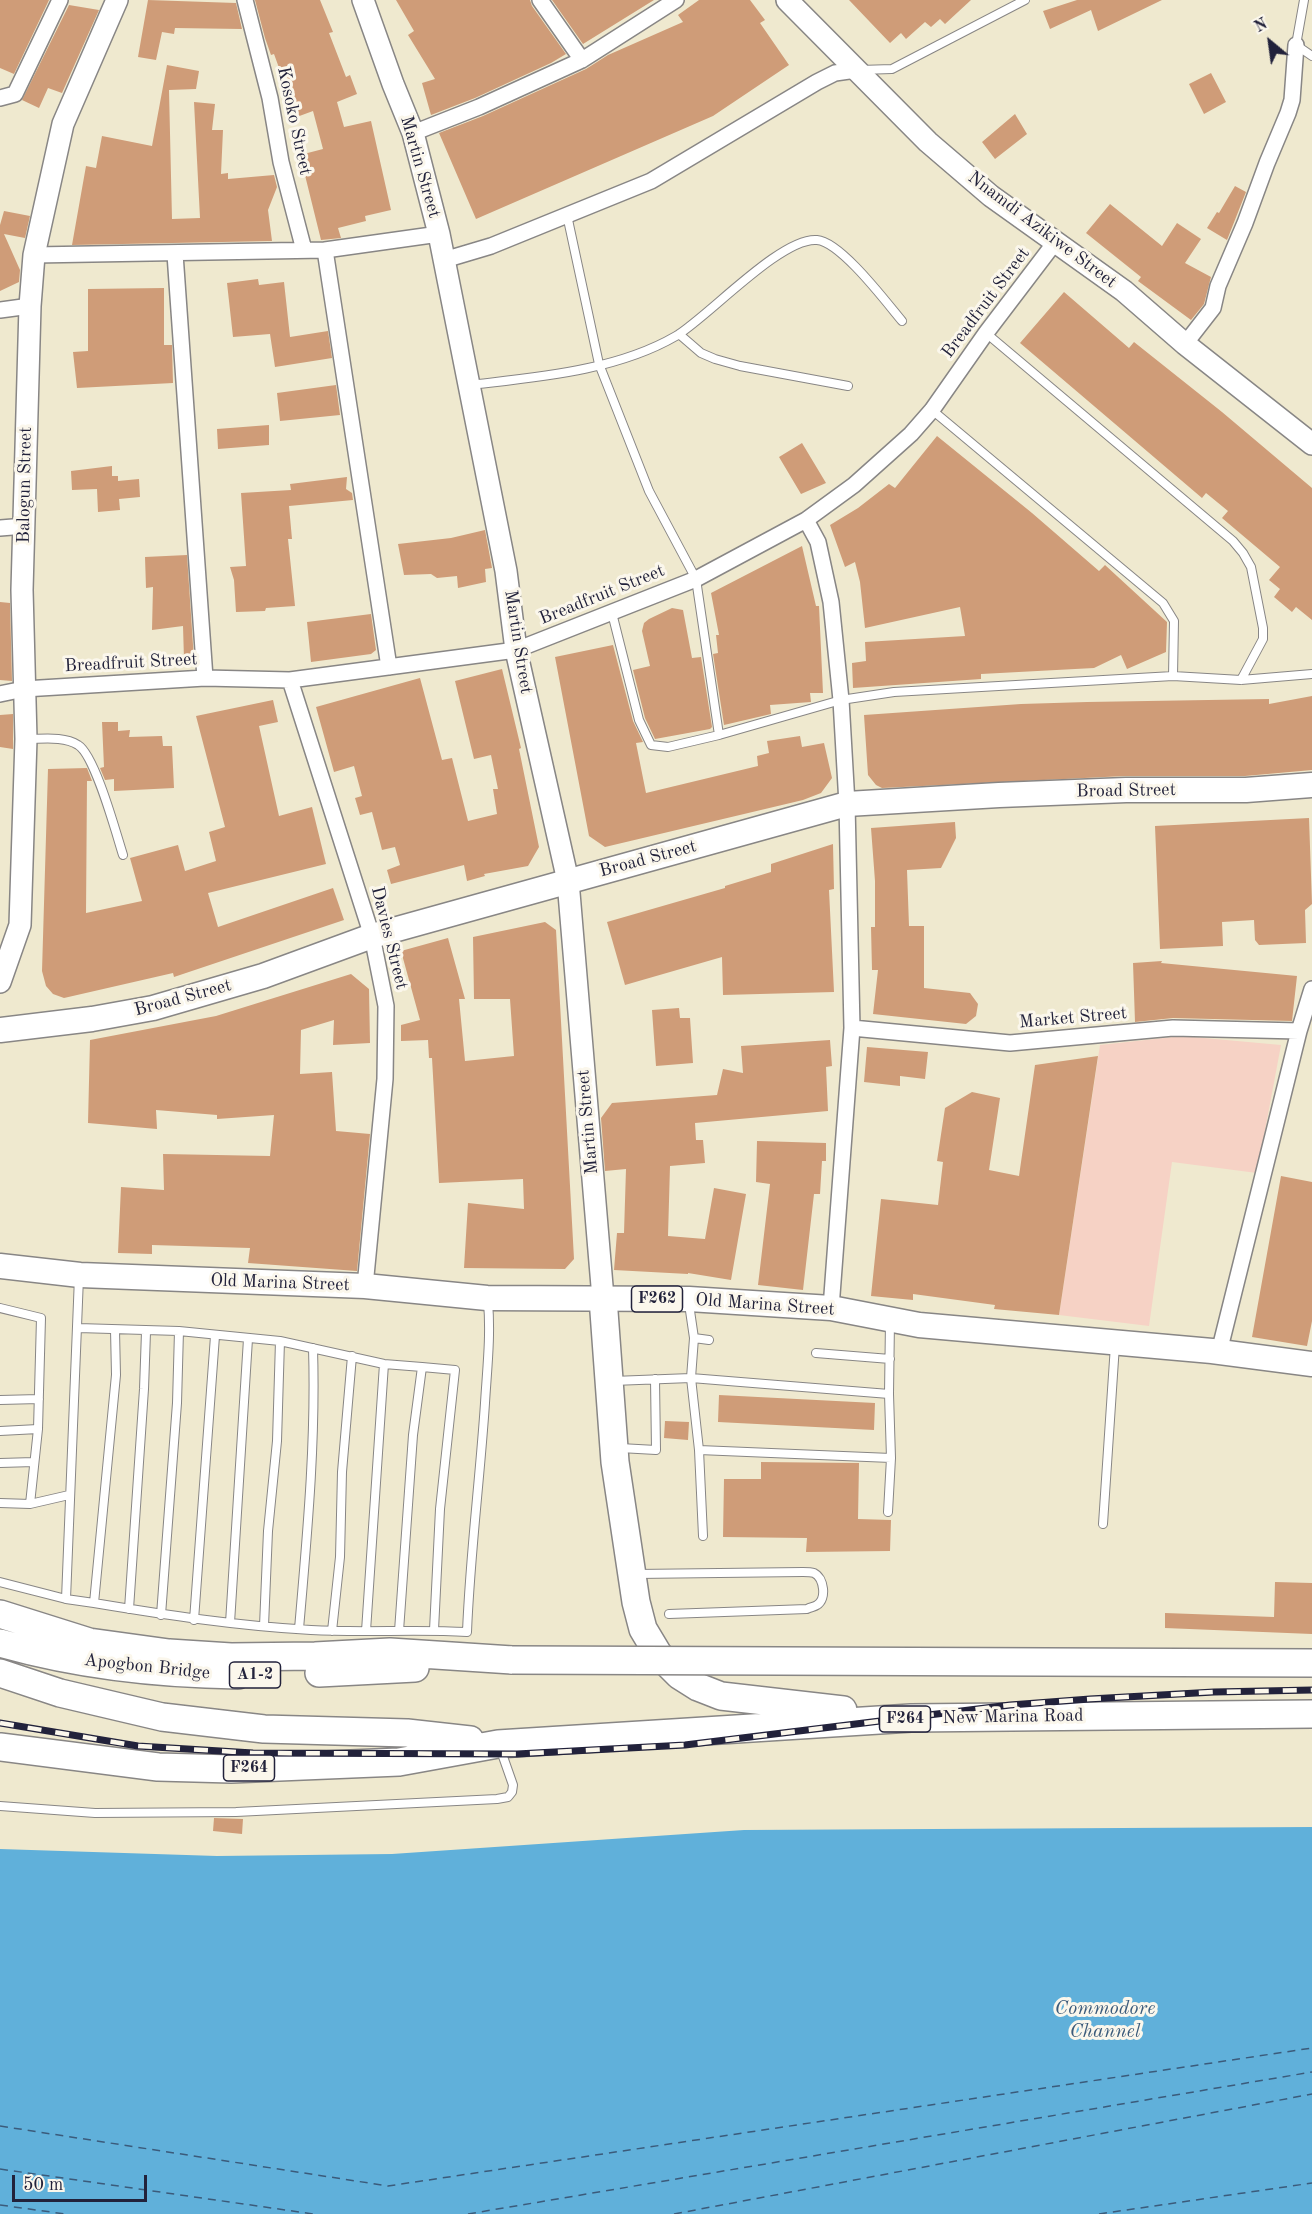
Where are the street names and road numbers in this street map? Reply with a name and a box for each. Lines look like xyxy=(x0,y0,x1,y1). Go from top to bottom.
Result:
street label: Kosoko Street xyxy=(272,65,316,177)
street label: Martin Street xyxy=(395,114,445,220)
street label: Nnamdi Azikiwe Street xyxy=(963,167,1121,293)
street label: Breadfruit Street xyxy=(937,243,1035,363)
street label: Balogun Street xyxy=(13,426,37,544)
street label: Breadfruit Street xyxy=(536,560,668,630)
street label: Martin Street xyxy=(499,588,537,696)
street label: Breadfruit Street xyxy=(64,649,198,677)
street label: Broad Street xyxy=(1076,779,1176,803)
street label: Broad Street xyxy=(597,836,699,882)
street label: Davies Street xyxy=(366,884,412,992)
street label: Broad Street xyxy=(132,975,234,1021)
street label: Market Street xyxy=(1018,1003,1128,1033)
street label: Martin Street xyxy=(573,1069,603,1175)
street label: Old Marina Street xyxy=(210,1270,350,1296)
road number: F262 xyxy=(632,1286,682,1312)
street label: Old Marina Street xyxy=(695,1289,835,1321)
street label: Apogbon Bridge xyxy=(83,1650,211,1684)
road number: A1-2 xyxy=(230,1662,280,1688)
street label: New Marina Road xyxy=(942,1705,1084,1729)
road number: F264 xyxy=(880,1706,930,1732)
road number: F264 xyxy=(224,1755,274,1781)

